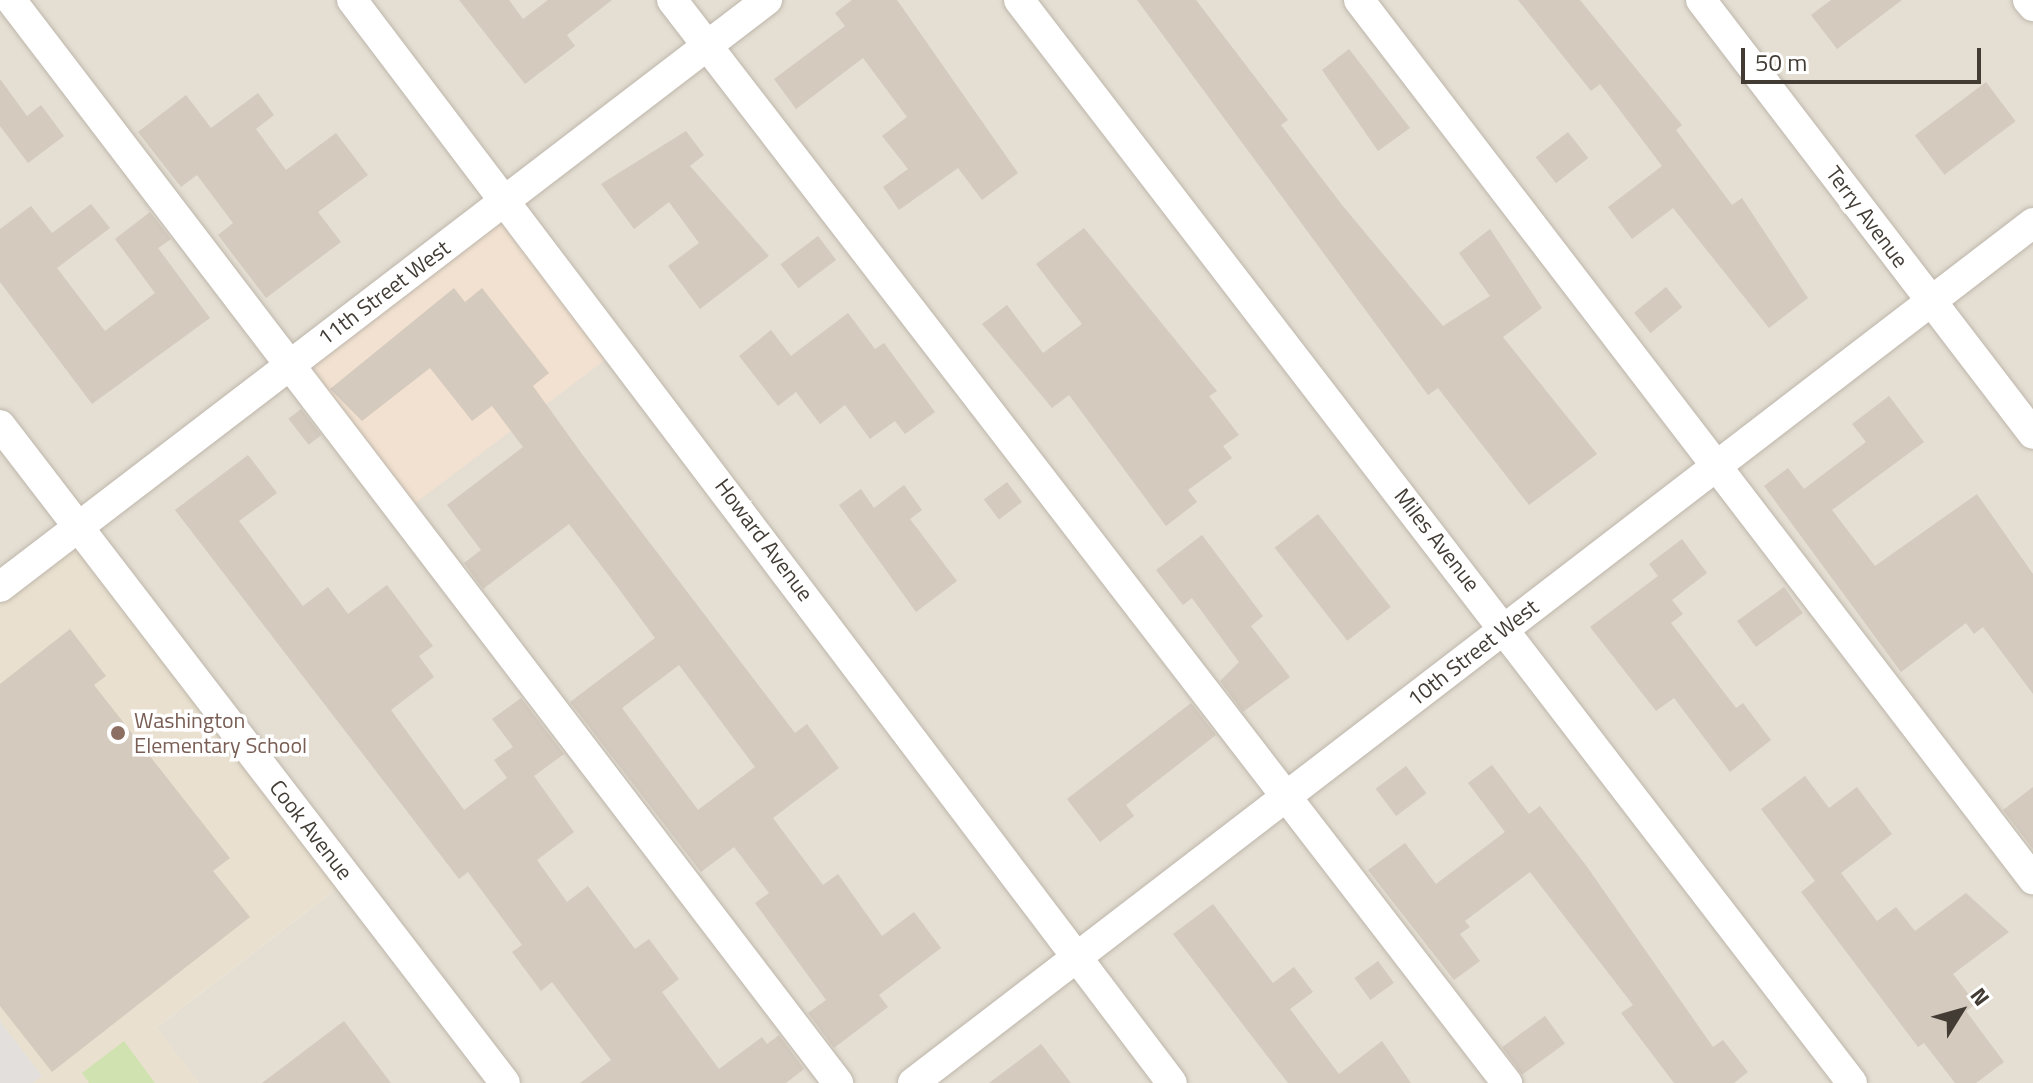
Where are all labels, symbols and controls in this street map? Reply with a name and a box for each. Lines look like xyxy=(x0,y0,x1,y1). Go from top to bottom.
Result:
scale bar xyxy=(1745,32,1985,82)
text: 50 m xyxy=(1755,44,1807,80)
street label: Terry Avenue xyxy=(1820,161,1914,273)
street label: 11th Street West xyxy=(313,235,455,351)
street label: Howard Avenue xyxy=(709,474,819,606)
street label: Miles Avenue xyxy=(1389,483,1485,597)
street label: 10th Street West xyxy=(1402,594,1544,712)
place label: Washington Elementary School xyxy=(134,707,307,758)
marker: Washington Elementary School xyxy=(109,724,127,742)
street label: Cook Avenue xyxy=(264,775,358,885)
north arrow xyxy=(1921,971,2001,1051)
text: N xyxy=(1962,980,1998,1013)

